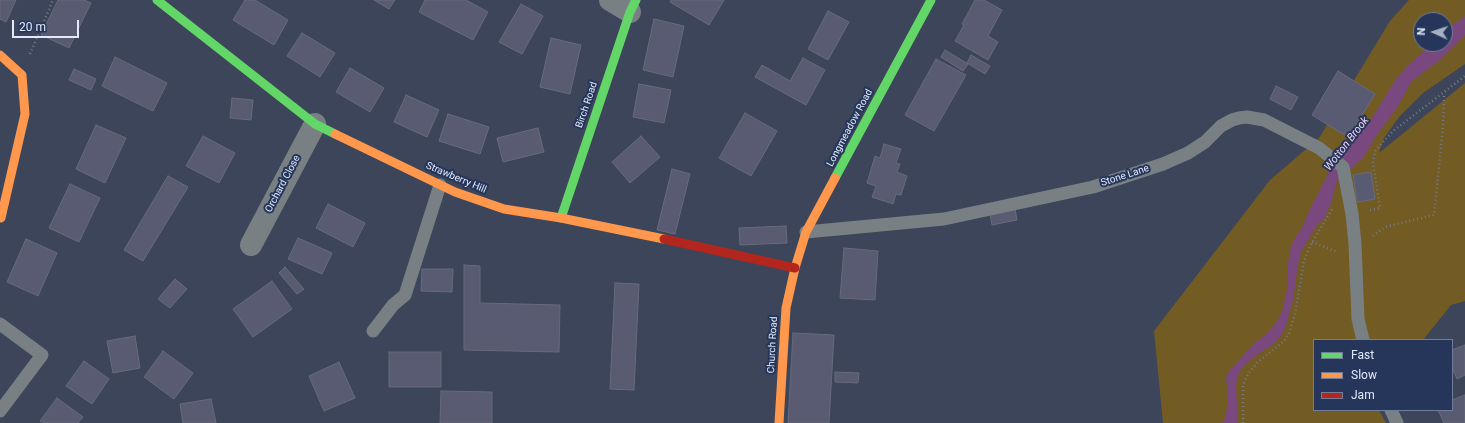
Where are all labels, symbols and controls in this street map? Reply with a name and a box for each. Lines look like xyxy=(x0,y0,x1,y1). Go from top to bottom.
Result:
scale bar xyxy=(14,12,81,38)
north arrow xyxy=(1413,12,1453,52)
text: 20 m xyxy=(19,20,46,34)
text: N xyxy=(1415,27,1428,36)
street label: Birch Road xyxy=(573,80,601,130)
street label: Longmeadow Road xyxy=(825,87,875,169)
water label: Wotton Brook xyxy=(1322,114,1372,174)
street label: Orchard Close xyxy=(263,153,303,215)
street label: Strawberry Hill xyxy=(424,160,488,196)
street label: Stone Lane xyxy=(1099,163,1151,189)
street label: Church Road xyxy=(766,316,780,374)
legend xyxy=(1313,339,1453,411)
text: Fast xyxy=(1351,348,1374,362)
text: Slow xyxy=(1351,368,1377,382)
text: Jam xyxy=(1351,388,1375,402)

